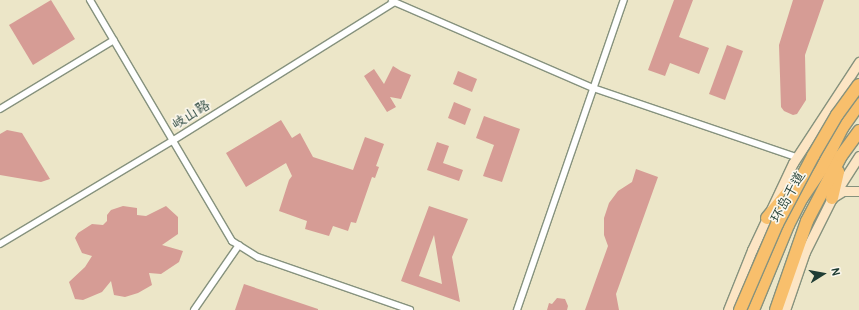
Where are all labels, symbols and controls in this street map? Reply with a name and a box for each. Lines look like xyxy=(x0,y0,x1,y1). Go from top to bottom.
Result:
street label: 岐山路 xyxy=(169,97,213,133)
street label: 环岛干道 xyxy=(767,168,809,226)
north arrow xyxy=(803,254,843,294)
text: N xyxy=(828,267,842,277)

